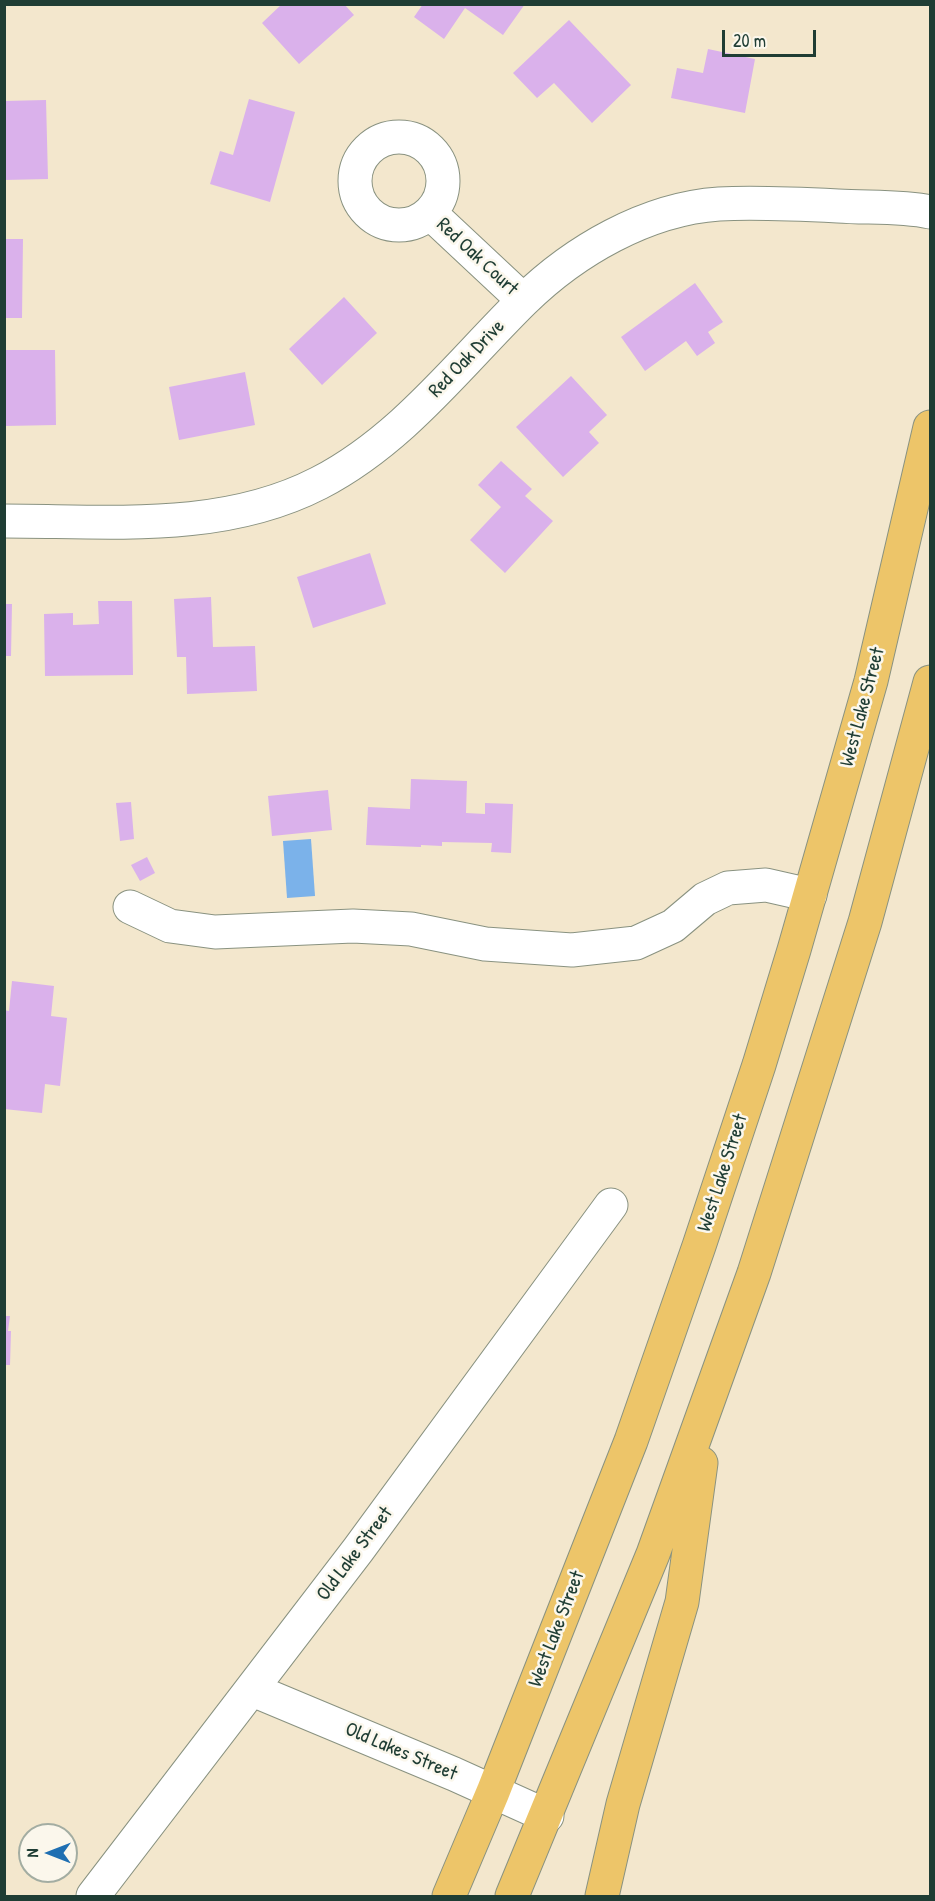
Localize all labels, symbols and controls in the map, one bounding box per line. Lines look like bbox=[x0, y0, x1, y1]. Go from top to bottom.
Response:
scale bar bbox=[725, 18, 820, 56]
text: 20 m bbox=[733, 28, 766, 53]
street label: Red Oak Court bbox=[431, 213, 523, 301]
street label: Red Oak Drive bbox=[424, 315, 510, 403]
street label: West Lake Street bbox=[836, 645, 890, 769]
street label: West Lake Street bbox=[693, 1111, 753, 1235]
street label: Old Lake Street bbox=[312, 1502, 398, 1606]
street label: West Lake Street bbox=[524, 1568, 590, 1690]
street label: Old Lakes Street bbox=[341, 1718, 461, 1786]
north arrow bbox=[18, 1823, 78, 1883]
text: N bbox=[21, 1849, 43, 1857]

